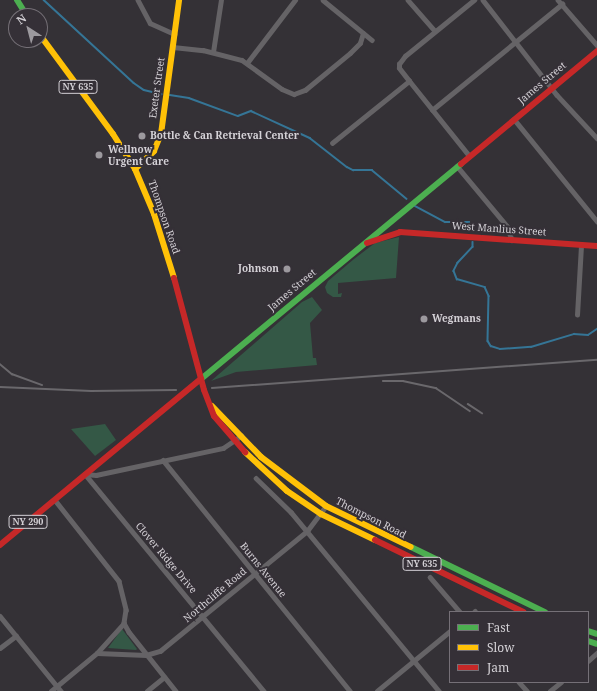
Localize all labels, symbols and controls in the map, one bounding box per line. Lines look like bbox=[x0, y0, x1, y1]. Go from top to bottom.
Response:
north arrow bbox=[8, 8, 48, 48]
text: N bbox=[13, 10, 29, 27]
street label: Exeter Street bbox=[147, 57, 167, 119]
street label: James Street bbox=[516, 59, 568, 107]
road number: NY 635 bbox=[58, 80, 98, 94]
place label: Bottle & Can Retrieval Center bbox=[150, 130, 299, 142]
marker: Bottle & Can Retrieval Center bbox=[137, 131, 147, 141]
place label: Wellnow Urgent Care bbox=[108, 143, 169, 166]
marker: Wellnow Urgent Care bbox=[93, 149, 105, 161]
street label: Thompson Road bbox=[146, 179, 182, 255]
street label: West Manlius Street bbox=[451, 220, 547, 238]
place label: Johnson bbox=[238, 263, 279, 275]
marker: Johnson bbox=[282, 264, 292, 274]
street label: James Street bbox=[266, 266, 318, 314]
place label: Wegmans bbox=[432, 313, 481, 325]
marker: Wegmans bbox=[419, 314, 429, 324]
street label: Thompson Road bbox=[334, 495, 408, 541]
road number: NY 290 bbox=[8, 515, 48, 529]
street label: Clover Ridge Drive bbox=[133, 520, 199, 596]
street label: Burns Avenue bbox=[237, 540, 289, 600]
road number: NY 635 bbox=[402, 557, 442, 571]
street label: Northcliffe Road bbox=[181, 565, 249, 625]
legend bbox=[449, 611, 589, 683]
text: Fast bbox=[487, 619, 510, 636]
text: Slow bbox=[487, 639, 515, 656]
text: Jam bbox=[487, 659, 509, 676]

